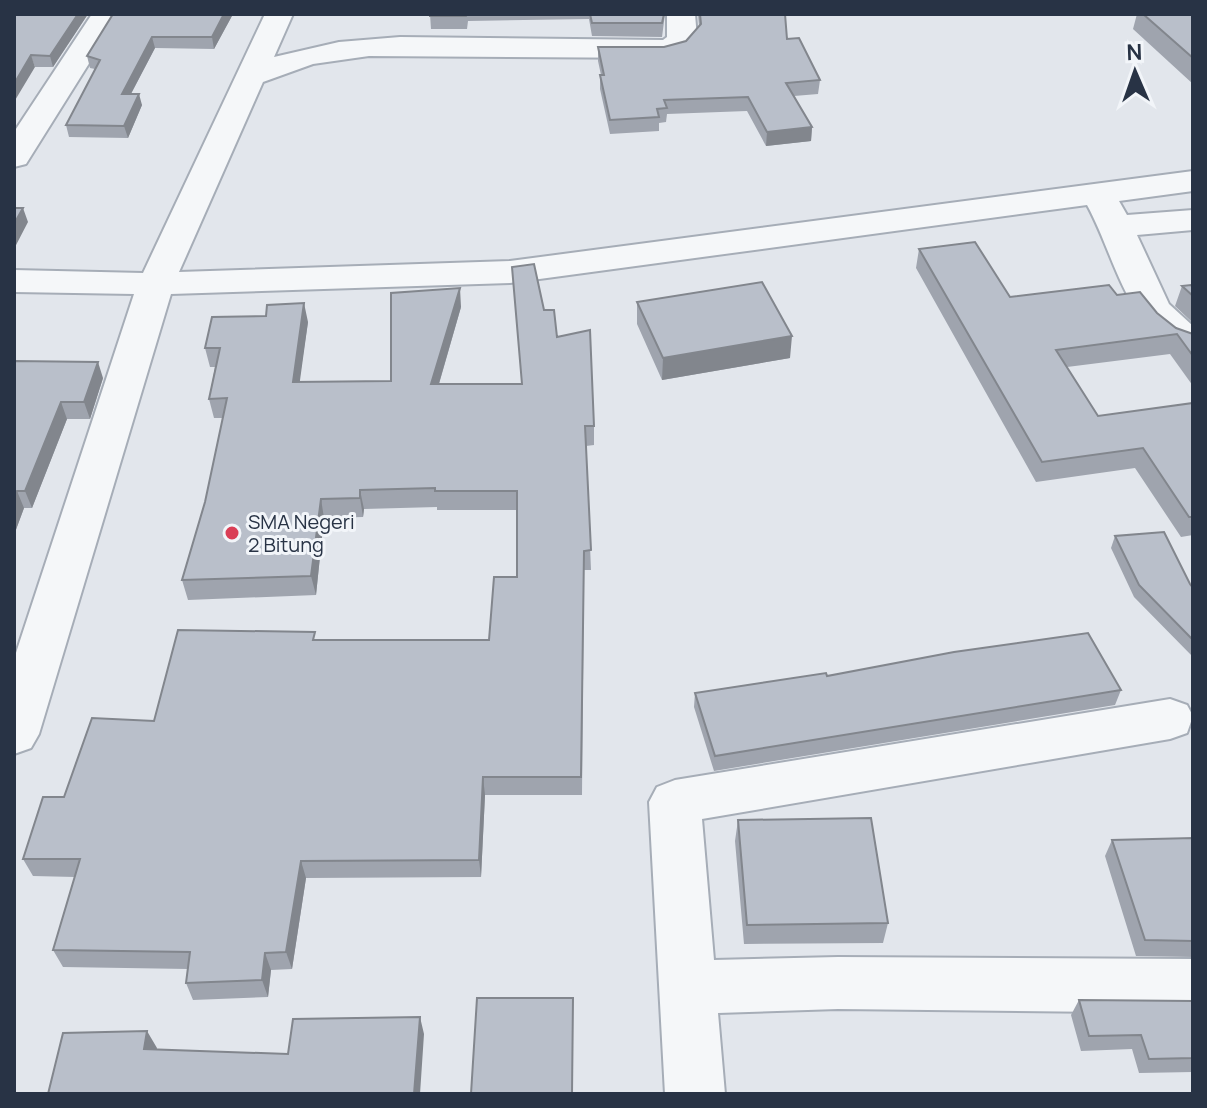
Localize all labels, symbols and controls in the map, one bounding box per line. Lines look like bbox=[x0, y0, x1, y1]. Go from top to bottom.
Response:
north arrow bbox=[1095, 32, 1175, 112]
text: N bbox=[1126, 37, 1143, 67]
place label: SMA Negeri 2 Bitung bbox=[248, 508, 355, 558]
marker: SMA Negeri 2 Bitung bbox=[223, 524, 241, 542]

